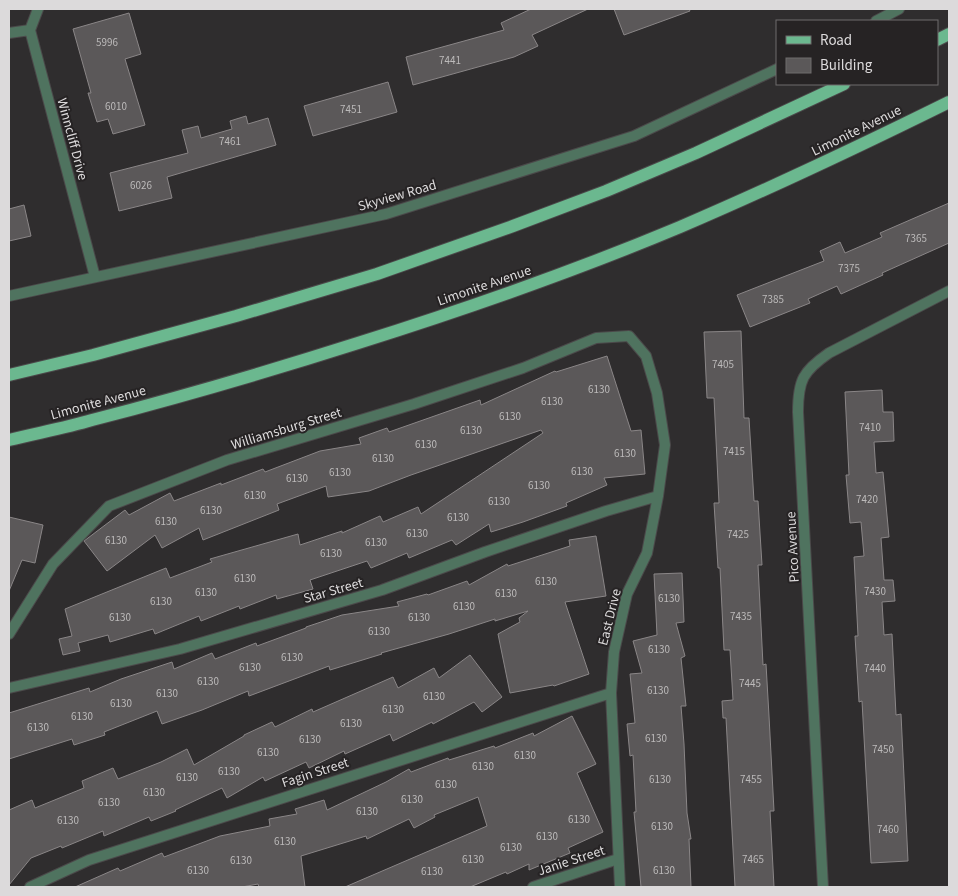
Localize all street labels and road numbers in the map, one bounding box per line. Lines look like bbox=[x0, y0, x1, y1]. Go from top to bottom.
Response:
street label: Winncliff Drive bbox=[51, 96, 93, 183]
street label: Limonite Avenue bbox=[808, 100, 905, 161]
street label: Skyview Road bbox=[356, 175, 439, 217]
street label: Limonite Avenue bbox=[435, 261, 534, 311]
street label: Limonite Avenue bbox=[48, 381, 148, 425]
street label: Williamsburg Street bbox=[229, 403, 344, 455]
street label: Pico Avenue bbox=[781, 511, 805, 583]
street label: Star Street bbox=[301, 573, 366, 609]
street label: East Drive bbox=[593, 587, 627, 648]
street label: Fagin Street bbox=[279, 753, 352, 793]
street label: Janie Street bbox=[535, 841, 608, 881]

